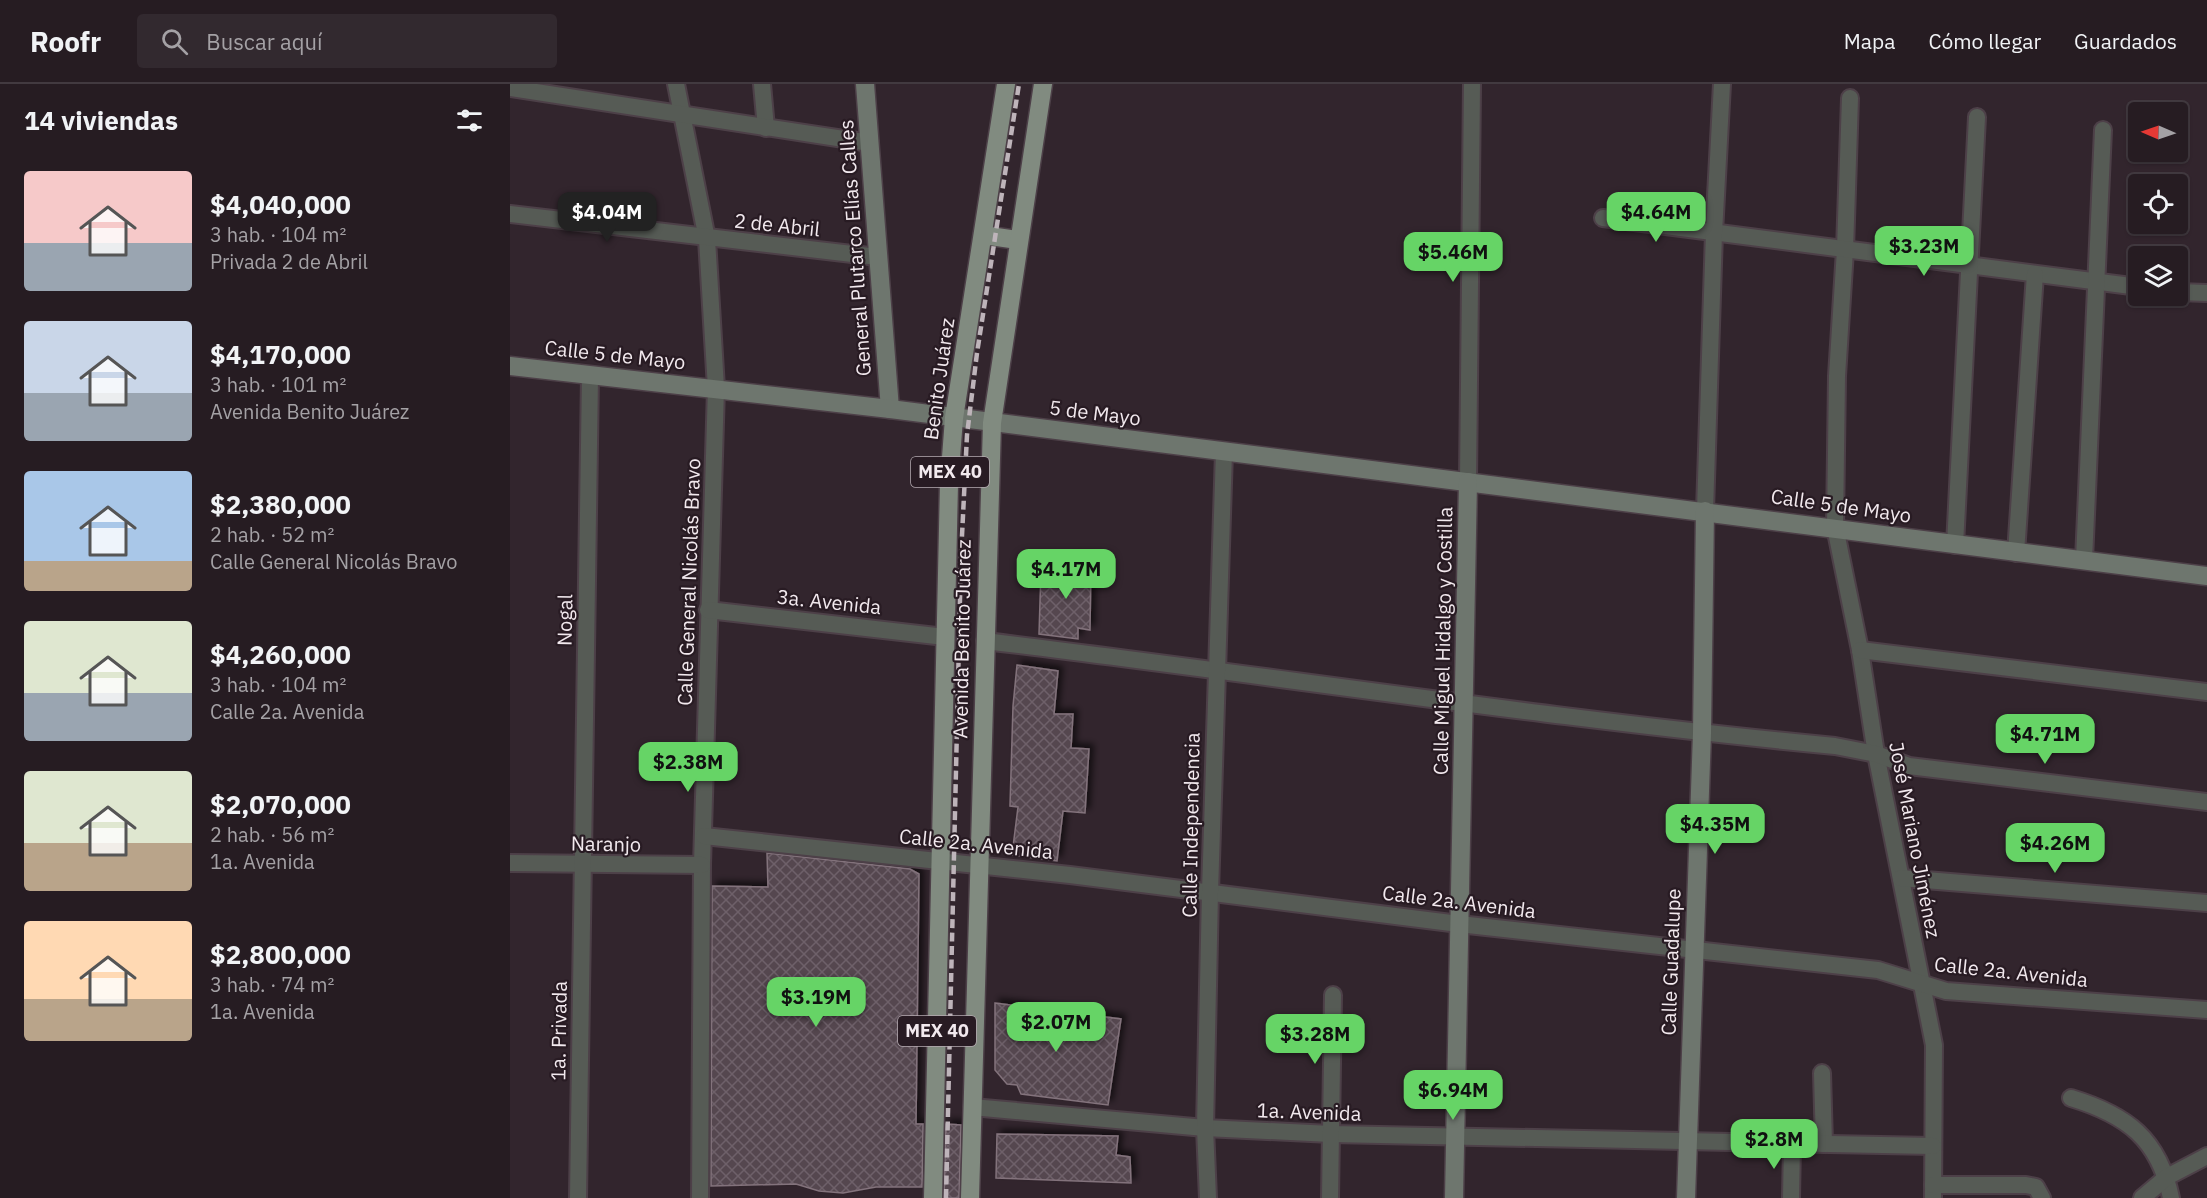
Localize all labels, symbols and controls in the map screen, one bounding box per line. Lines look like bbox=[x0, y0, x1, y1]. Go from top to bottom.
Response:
search box bbox=[137, 14, 557, 68]
text: Roofr bbox=[30, 23, 101, 60]
icon: search bbox=[158, 25, 191, 58]
text: Buscar aquí bbox=[206, 27, 322, 56]
text: Mapa bbox=[1844, 27, 1895, 55]
text: Cómo llegar bbox=[1928, 27, 2041, 55]
text: Guardados bbox=[2074, 27, 2177, 55]
north arrow bbox=[2128, 102, 2188, 162]
map controls bbox=[2128, 102, 2188, 306]
text: 14 viviendas bbox=[24, 103, 178, 137]
icon: filters bbox=[453, 104, 486, 137]
street label: General Plutarco Elías Calles bbox=[832, 119, 877, 377]
button: locate bbox=[2128, 174, 2188, 234]
text: $4,040,000 bbox=[210, 187, 351, 221]
pin: $4.04M bbox=[558, 192, 656, 243]
pin: $4.64M bbox=[1607, 192, 1705, 243]
icon: home bbox=[72, 195, 144, 267]
text: $4.04M bbox=[572, 198, 642, 225]
text: $4.64M bbox=[1621, 198, 1691, 225]
street label: 2 de Abril bbox=[733, 207, 821, 242]
text: 3 hab. · 104 m² bbox=[210, 221, 346, 248]
pin: $3.23M bbox=[1875, 226, 1973, 277]
pin: $5.46M bbox=[1404, 232, 1502, 283]
text: $3.23M bbox=[1889, 232, 1959, 259]
text: $5.46M bbox=[1418, 238, 1488, 265]
button: layers bbox=[2128, 246, 2188, 306]
text: Privada 2 de Abril bbox=[210, 248, 368, 275]
street label: Benito Juárez bbox=[917, 316, 960, 442]
street label: Calle 5 de Mayo bbox=[543, 334, 687, 375]
text: $4,170,000 bbox=[210, 337, 351, 371]
icon: home bbox=[72, 345, 144, 417]
text: 3 hab. · 101 m² bbox=[210, 371, 346, 398]
street label: 5 de Mayo bbox=[1048, 394, 1142, 432]
text: Avenida Benito Juárez bbox=[210, 398, 409, 425]
road number: MEX 40 bbox=[911, 457, 989, 487]
street label: Calle General Nicolás Bravo bbox=[671, 458, 706, 706]
street label: Calle 5 de Mayo bbox=[1769, 482, 1913, 529]
text: $2,380,000 bbox=[210, 487, 351, 521]
icon: home bbox=[72, 495, 144, 567]
street label: Calle Miguel Hidalgo y Costilla bbox=[1427, 506, 1458, 775]
text: 2 hab. · 52 m² bbox=[210, 521, 334, 548]
street label: Avenida Benito Juárez bbox=[946, 539, 977, 739]
text: Calle General Nicolás Bravo bbox=[210, 548, 457, 575]
pin: $4.17M bbox=[1017, 549, 1115, 600]
text: $4.17M bbox=[1031, 555, 1101, 582]
street label: 3a. Avenida bbox=[776, 583, 883, 620]
street label: Nogal bbox=[551, 594, 578, 646]
text: $4,260,000 bbox=[210, 637, 351, 671]
icon: home bbox=[72, 645, 144, 717]
text: 3 hab. · 104 m² bbox=[210, 671, 346, 698]
text: Calle 2a. Avenida bbox=[210, 698, 364, 725]
pin: $4.71M bbox=[1996, 714, 2094, 765]
text: $4.71M bbox=[2010, 720, 2080, 747]
street label: Calle Independencia bbox=[1175, 732, 1206, 918]
street label: José Mariano Jiménez bbox=[1883, 740, 1948, 940]
pin: $2.38M bbox=[639, 742, 737, 793]
text: $2.38M bbox=[653, 748, 723, 775]
text: $2,070,000 bbox=[210, 787, 351, 821]
icon: home bbox=[72, 795, 144, 867]
pin: $4.35M bbox=[1666, 804, 1764, 855]
text: $4.35M bbox=[1680, 810, 1750, 837]
text: 2 hab. · 56 m² bbox=[210, 821, 334, 848]
street label: Calle 2a. Avenida bbox=[898, 822, 1055, 865]
pin: $4.26M bbox=[2006, 823, 2104, 874]
street label: Naranjo bbox=[571, 829, 641, 858]
text: $4.26M bbox=[2020, 829, 2090, 856]
text: 1a. Avenida bbox=[210, 848, 315, 875]
street label: Calle 2a. Avenida bbox=[1381, 879, 1538, 924]
street label: Calle Guadalupe bbox=[1654, 888, 1687, 1036]
text: $2,800,000 bbox=[210, 937, 351, 971]
icon: home bbox=[72, 945, 144, 1017]
street label: Calle 2a. Avenida bbox=[1933, 950, 2090, 993]
text: 3 hab. · 74 m² bbox=[210, 971, 334, 998]
pin: $3.19M bbox=[767, 977, 865, 1028]
street label: 1a. Privada bbox=[544, 980, 573, 1081]
text: $3.19M bbox=[781, 983, 851, 1010]
text: 1a. Avenida bbox=[210, 998, 315, 1025]
pin: $2.07M bbox=[1007, 1002, 1105, 1053]
text: $2.07M bbox=[1021, 1008, 1091, 1035]
pin: $3.28M bbox=[1266, 1014, 1364, 1065]
road number: MEX 40 bbox=[898, 1016, 976, 1046]
text: $3.28M bbox=[1280, 1020, 1350, 1047]
pin: $6.94M bbox=[1404, 1070, 1502, 1121]
text: $6.94M bbox=[1418, 1076, 1488, 1103]
street label: 1a. Avenida bbox=[1256, 1096, 1362, 1127]
pin: $2.8M bbox=[1732, 1119, 1816, 1170]
text: $2.8M bbox=[1745, 1125, 1803, 1152]

